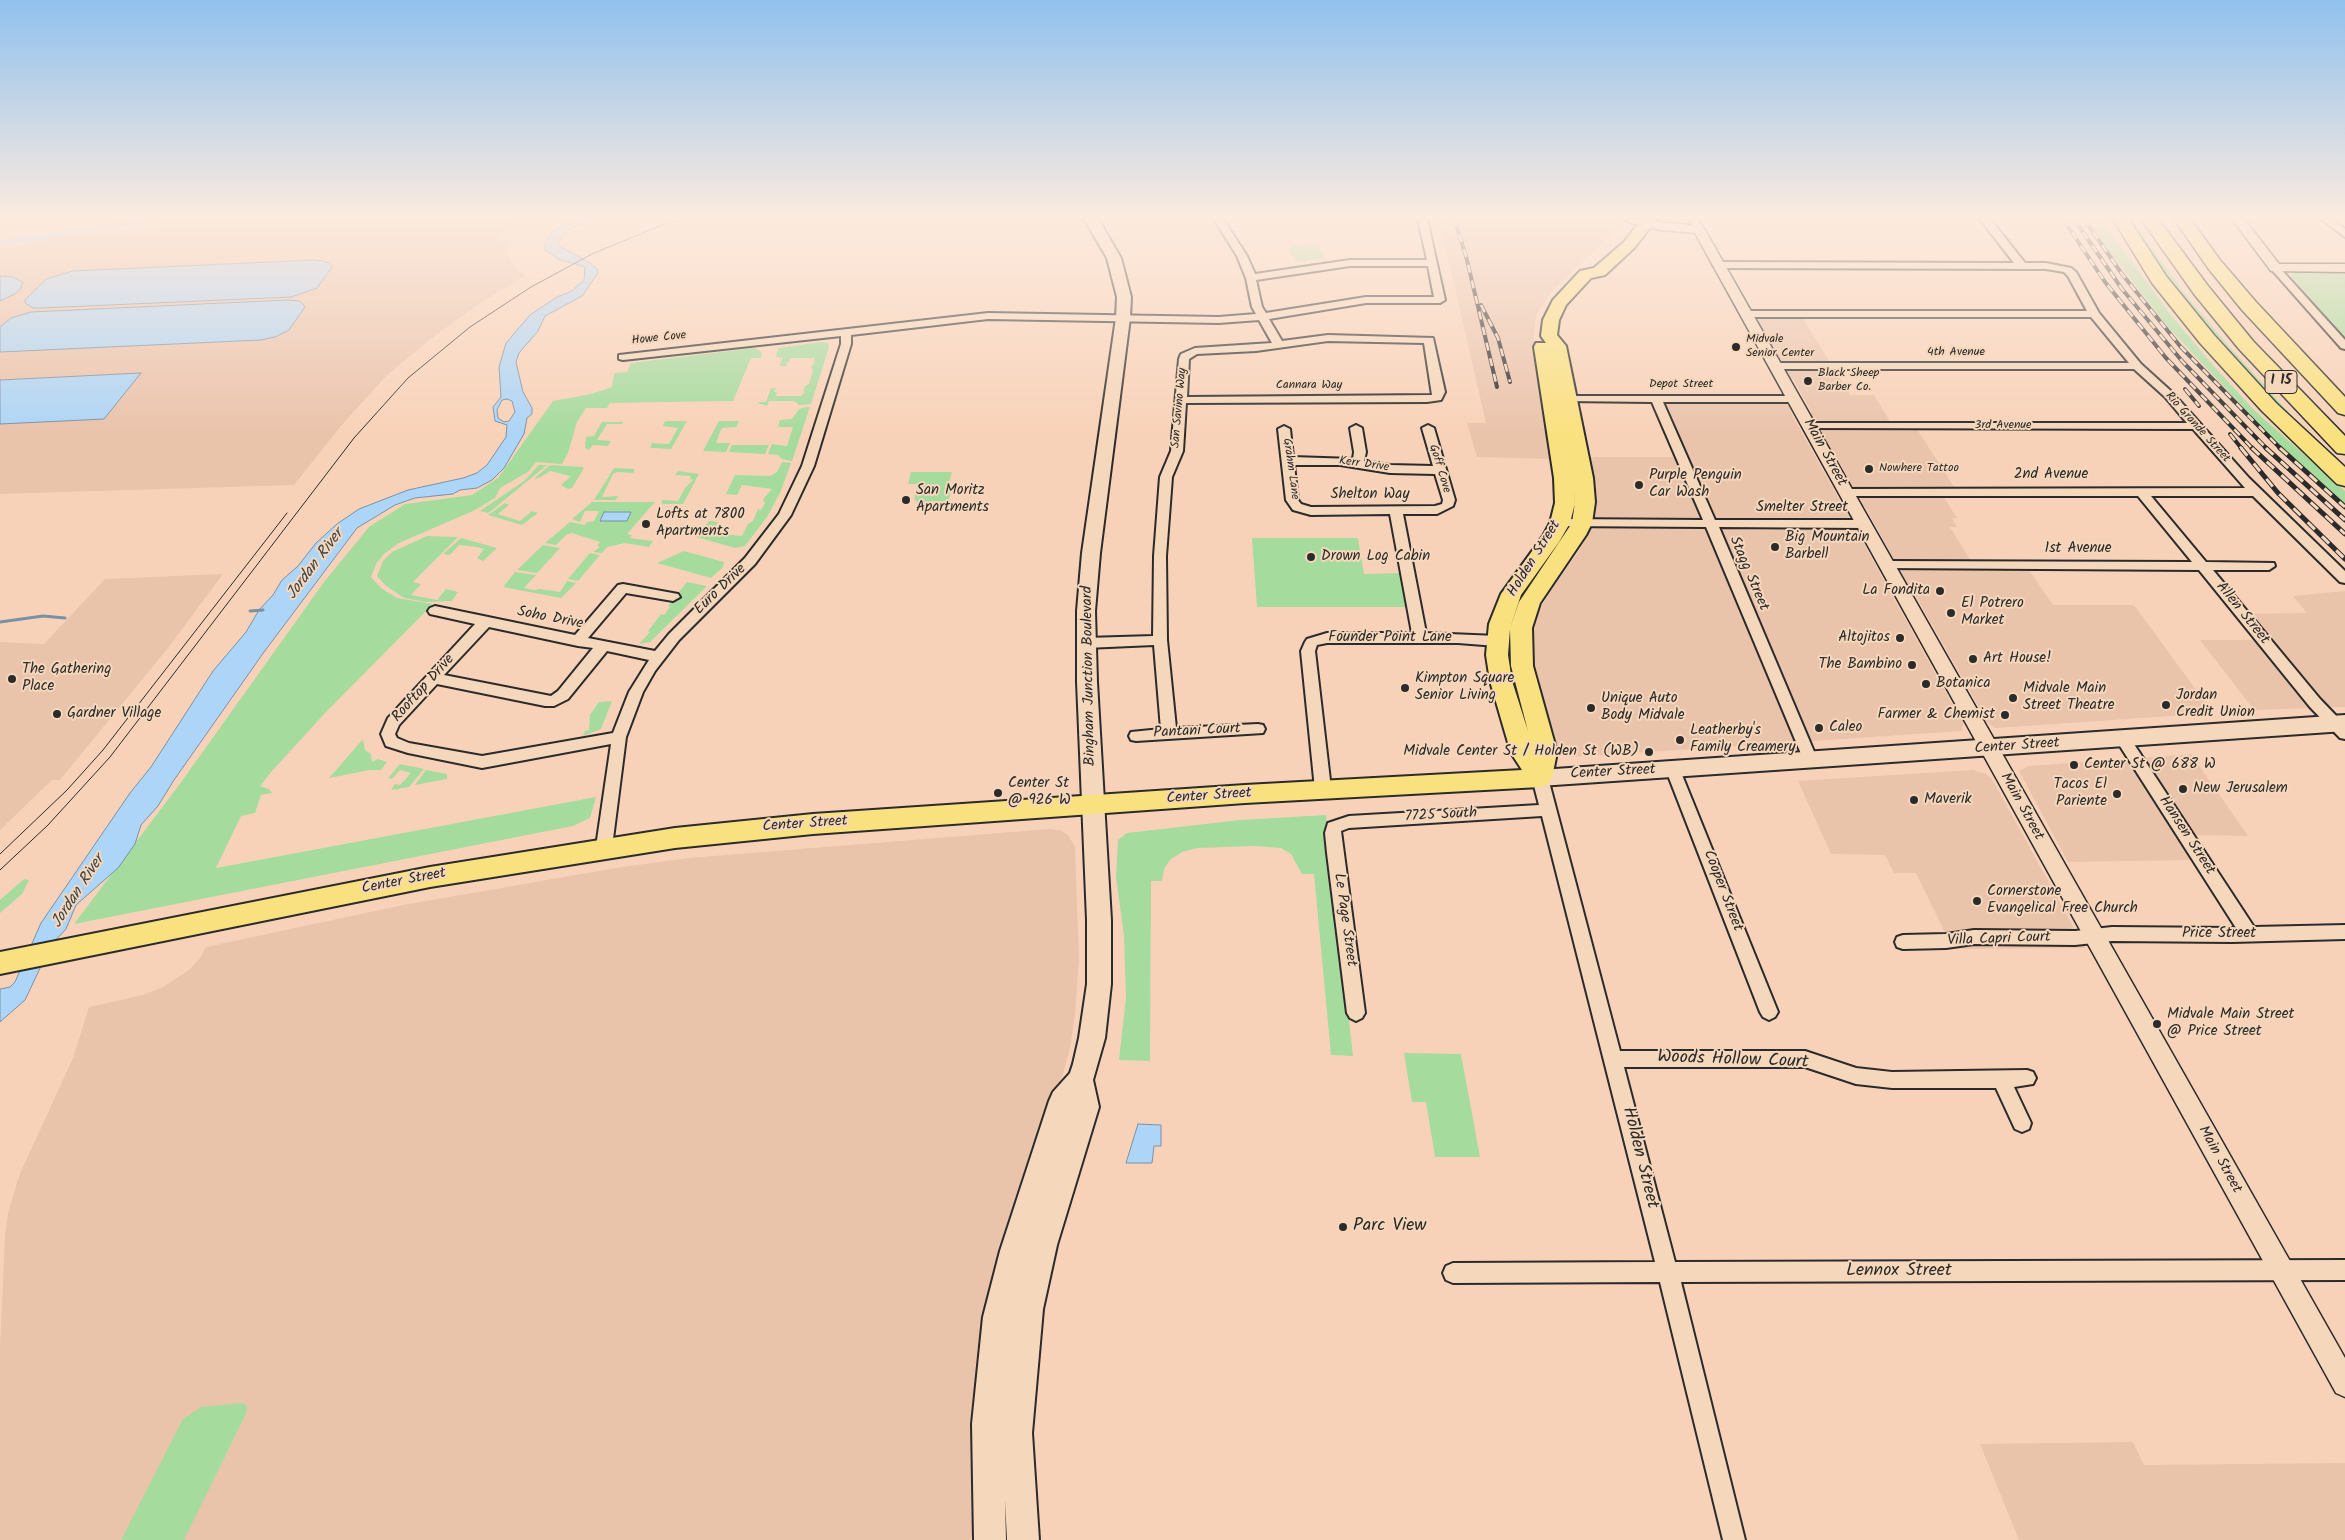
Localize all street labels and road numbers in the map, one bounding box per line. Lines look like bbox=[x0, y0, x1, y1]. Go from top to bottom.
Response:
street label: Howe Cove bbox=[631, 329, 687, 349]
street label: 4th Avenue bbox=[1927, 346, 1985, 360]
street label: San Savino Way bbox=[1169, 367, 1191, 449]
road number: I 15 bbox=[2265, 371, 2297, 394]
street label: Depot Street bbox=[1649, 378, 1713, 392]
street label: Cannara Way bbox=[1276, 379, 1342, 393]
street label: Rio Grande Street bbox=[2162, 390, 2232, 466]
street label: Main Street bbox=[1798, 416, 1850, 490]
street label: 3rd Avenue bbox=[1975, 419, 2031, 433]
street label: Grahm Lane bbox=[1279, 437, 1301, 501]
street label: Goff Cove bbox=[1425, 443, 1453, 495]
street label: Kerr Drive bbox=[1338, 454, 1390, 476]
street label: 2nd Avenue bbox=[2014, 466, 2088, 484]
street label: Shelton Way bbox=[1331, 486, 1409, 504]
street label: Smelter Street bbox=[1756, 499, 1848, 517]
street label: Holden Street bbox=[1504, 517, 1566, 601]
street label: Stagg Street bbox=[1724, 534, 1772, 614]
street label: 1st Avenue bbox=[2044, 540, 2112, 558]
street label: Euro Drive bbox=[691, 561, 751, 619]
street label: Allen Street bbox=[2211, 579, 2273, 649]
street label: Bingham Junction Boulevard bbox=[1079, 586, 1101, 766]
street label: Soho Drive bbox=[515, 604, 585, 634]
street label: Founder Point Lane bbox=[1328, 629, 1452, 647]
street label: Rooftop Drive bbox=[389, 651, 459, 727]
street label: Pantani Court bbox=[1153, 721, 1241, 743]
street label: Center Street bbox=[1974, 735, 2060, 759]
street label: Center Street bbox=[1570, 762, 1656, 784]
street label: Main Street bbox=[1995, 770, 2047, 844]
street label: Center Street bbox=[1166, 785, 1252, 809]
street label: Hansen Street bbox=[2154, 793, 2218, 879]
street label: 7725 South bbox=[1404, 805, 1478, 827]
street label: Center Street bbox=[762, 813, 848, 837]
street label: Cooper Street bbox=[1698, 848, 1746, 934]
street label: Center Street bbox=[360, 865, 448, 899]
street label: Le Page Street bbox=[1329, 872, 1359, 968]
street label: Price Street bbox=[2182, 925, 2256, 943]
street label: Villa Capri Court bbox=[1947, 929, 2051, 951]
street label: Woods Hollow Court bbox=[1657, 1048, 1809, 1074]
street label: Holden Street bbox=[1616, 1105, 1662, 1211]
street label: Main Street bbox=[2193, 1123, 2245, 1197]
street label: Lennox Street bbox=[1846, 1261, 1952, 1283]

